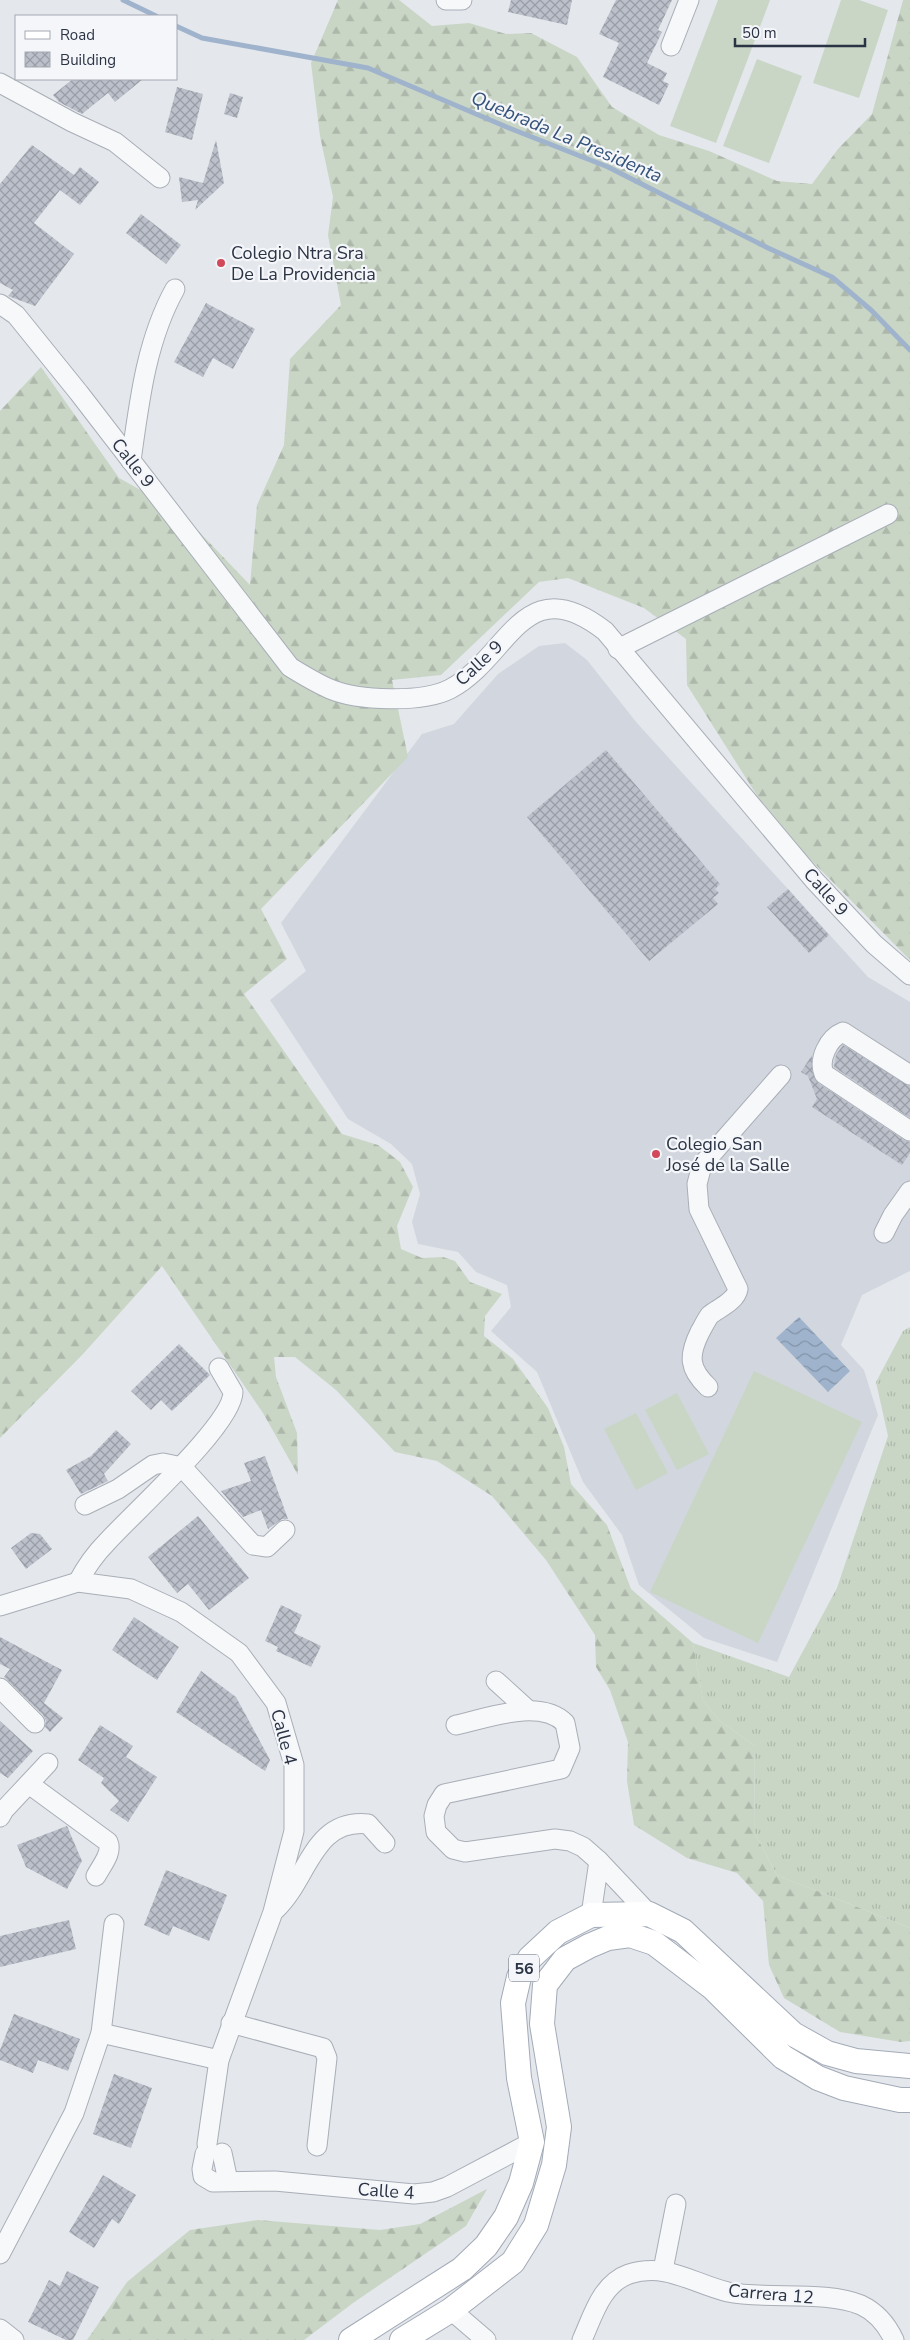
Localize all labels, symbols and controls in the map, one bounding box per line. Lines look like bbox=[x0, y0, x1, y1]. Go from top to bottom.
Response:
legend bbox=[15, 15, 178, 80]
scale bar bbox=[735, 15, 865, 47]
text: 50 m bbox=[742, 23, 777, 43]
text: Road bbox=[60, 25, 95, 45]
text: Building bbox=[60, 50, 116, 70]
water label: Quebrada La Presidenta bbox=[467, 85, 666, 189]
place label: Colegio Ntra Sra De La Providencia bbox=[231, 241, 376, 286]
marker: Colegio Ntra Sra De La Providencia bbox=[215, 257, 227, 269]
street label: Calle 9 bbox=[106, 433, 160, 493]
street label: Calle 9 bbox=[450, 635, 508, 691]
street label: Calle 9 bbox=[798, 863, 854, 921]
place label: Colegio San José de la Salle bbox=[665, 1132, 790, 1177]
marker: Colegio San José de la Salle bbox=[650, 1148, 662, 1160]
street label: Calle 4 bbox=[265, 1706, 303, 1768]
road number: 56 bbox=[509, 1955, 539, 1982]
street label: Calle 4 bbox=[357, 2177, 415, 2205]
street label: Carrera 12 bbox=[727, 2278, 815, 2310]

